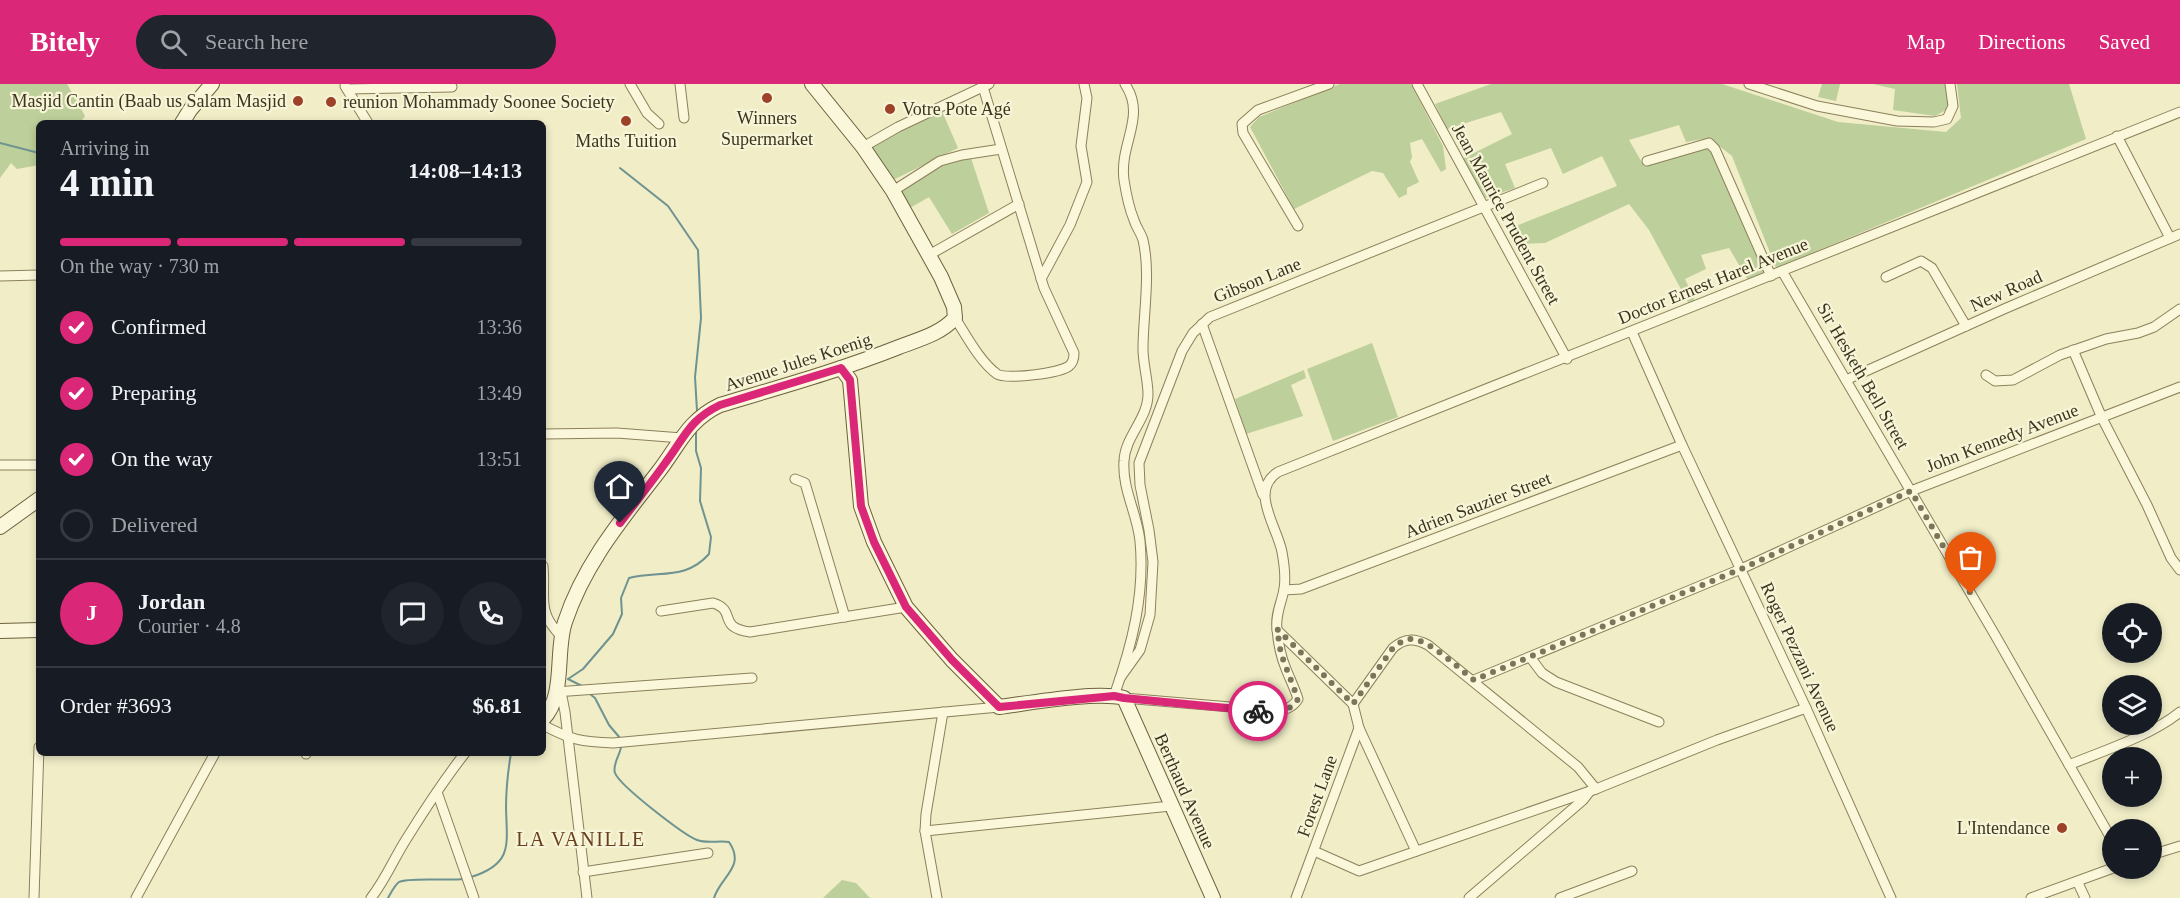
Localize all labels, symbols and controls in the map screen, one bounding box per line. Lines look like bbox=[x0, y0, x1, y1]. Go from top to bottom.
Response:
search box bbox=[136, 15, 556, 69]
text: Bitely bbox=[30, 26, 100, 57]
icon: search bbox=[157, 26, 190, 59]
text: Search here bbox=[205, 29, 308, 54]
text: Map bbox=[1907, 30, 1945, 54]
text: Directions bbox=[1978, 30, 2066, 54]
text: Saved bbox=[2099, 30, 2150, 54]
place label: Masjid Cantin (Baab us Salam Masjid bbox=[12, 91, 286, 112]
marker: Winners Supermarket bbox=[760, 91, 774, 105]
place label: reunion Mohammady Soonee Society bbox=[343, 92, 614, 112]
marker: Masjid Cantin (Baab us Salam Masjid bbox=[291, 94, 305, 108]
marker: reunion Mohammady Soonee Society bbox=[324, 95, 338, 109]
place label: Votre Pote Agé bbox=[902, 99, 1011, 119]
marker: Votre Pote Agé bbox=[883, 102, 897, 116]
place label: Winners Supermarket bbox=[721, 108, 813, 149]
marker: Maths Tuition bbox=[619, 114, 633, 128]
street label: Jean Maurice Prudent Street bbox=[1448, 120, 1564, 308]
place label: Maths Tuition bbox=[575, 131, 677, 151]
text: Arriving in bbox=[60, 137, 149, 159]
text: 14:08–14:13 bbox=[408, 158, 522, 183]
text: 4 min bbox=[60, 161, 154, 204]
street label: Doctor Ernest Harel Avenue bbox=[1615, 234, 1811, 328]
street label: Gibson Lane bbox=[1210, 253, 1304, 307]
text: On the way · 730 m bbox=[60, 255, 219, 277]
street label: New Road bbox=[1967, 266, 2045, 316]
street label: Sir Hesketh Bell Street bbox=[1813, 299, 1913, 453]
icon: check bbox=[60, 311, 93, 344]
text: Confirmed bbox=[111, 314, 206, 339]
text: 13:36 bbox=[476, 316, 522, 338]
street label: Avenue Jules Koenig bbox=[722, 329, 874, 395]
icon: check bbox=[60, 377, 93, 410]
text: Preparing bbox=[111, 380, 197, 405]
text: 13:49 bbox=[476, 382, 522, 404]
street label: John Kennedy Avenue bbox=[1923, 400, 2081, 476]
icon: check bbox=[60, 443, 93, 476]
text: On the way bbox=[111, 446, 212, 471]
text: 13:51 bbox=[476, 448, 522, 470]
pin bbox=[594, 461, 645, 523]
street label: Adrien Sauzier Street bbox=[1402, 468, 1554, 542]
icon: home bbox=[603, 470, 636, 503]
text: Delivered bbox=[111, 512, 198, 537]
pin bbox=[1945, 532, 1996, 594]
icon: bag bbox=[1954, 541, 1987, 574]
street label: Roger Pezzani Avenue bbox=[1757, 579, 1843, 735]
button: chat bbox=[381, 582, 444, 645]
button: phone bbox=[459, 582, 522, 645]
text: Jordan bbox=[138, 589, 205, 614]
text: J bbox=[86, 600, 97, 625]
map controls bbox=[2102, 603, 2162, 879]
button: locate bbox=[2102, 603, 2162, 663]
text: Courier · 4.8 bbox=[138, 615, 241, 637]
button: layers bbox=[2102, 675, 2162, 735]
courier bbox=[1228, 681, 1288, 741]
text: Order #3693 bbox=[60, 693, 172, 718]
text: $6.81 bbox=[473, 693, 522, 718]
icon: bike bbox=[1242, 695, 1275, 728]
street label: Berthaud Avenue bbox=[1151, 730, 1219, 852]
button: + bbox=[2102, 747, 2162, 807]
street label: Forest Lane bbox=[1293, 752, 1341, 840]
place label: L'Intendance bbox=[1957, 818, 2050, 838]
button: − bbox=[2102, 819, 2162, 879]
marker: L'Intendance bbox=[2055, 821, 2069, 835]
district label: LA VANILLE bbox=[516, 828, 646, 850]

